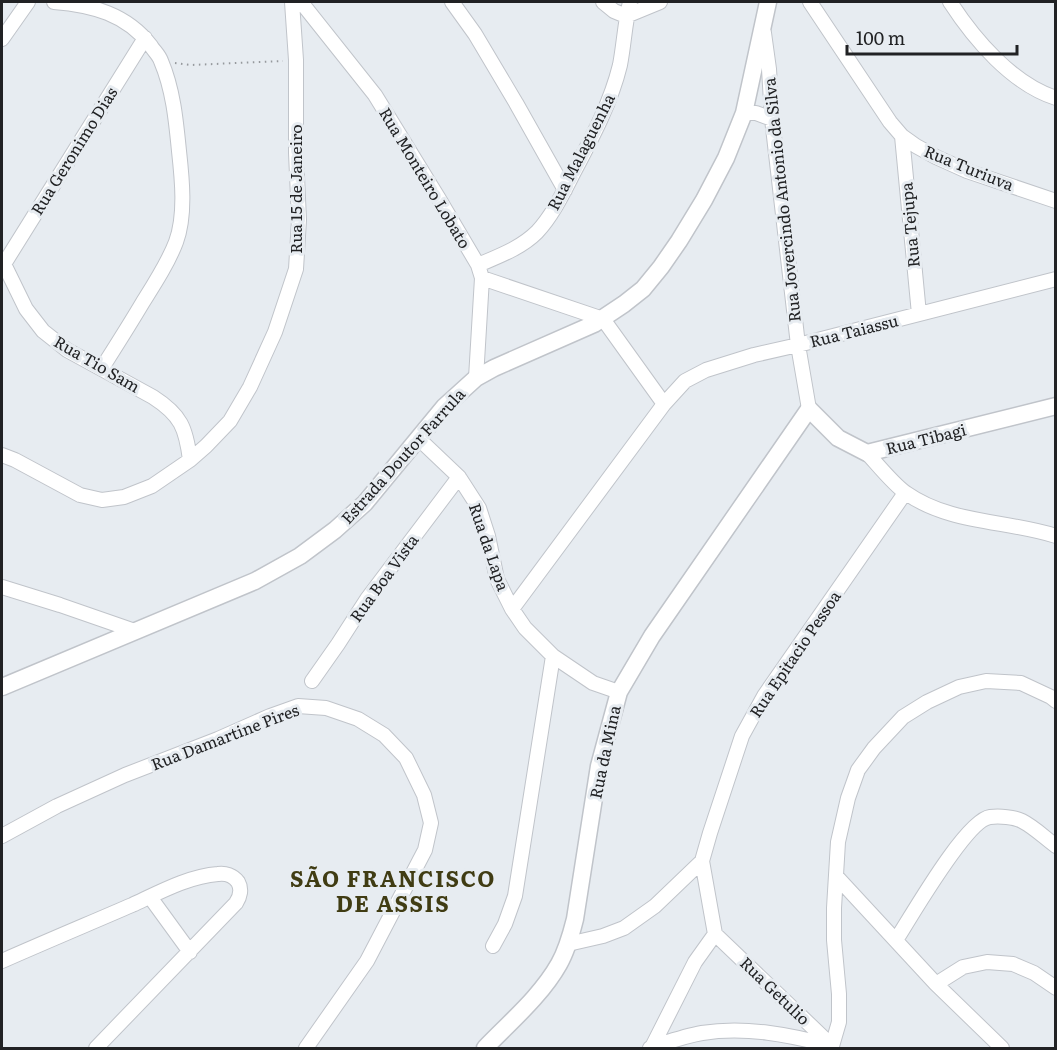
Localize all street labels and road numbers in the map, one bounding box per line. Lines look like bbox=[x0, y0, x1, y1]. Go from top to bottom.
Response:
street label: Rua Jovercindo Antonio da Silva bbox=[756, 76, 806, 324]
street label: Rua Geronimo Dias bbox=[24, 82, 122, 219]
street label: Rua Malaguenha bbox=[540, 89, 620, 214]
street label: Rua Monteiro Lobato bbox=[374, 102, 478, 252]
street label: Rua 15 de Janeiro bbox=[283, 124, 307, 254]
street label: Rua Turiuva bbox=[921, 138, 1018, 196]
street label: Rua Tejupa bbox=[893, 181, 925, 269]
street label: Rua Taiassu bbox=[807, 307, 901, 353]
street label: Rua Tio Sam bbox=[50, 329, 145, 398]
street label: Estrada Doutor Farrula bbox=[335, 382, 470, 529]
street label: Rua Tibagi bbox=[883, 416, 968, 460]
street label: Rua da Lapa bbox=[464, 499, 516, 594]
street label: Rua Boa Vista bbox=[343, 528, 424, 626]
street label: Rua Epitacio Pessoa bbox=[743, 585, 846, 722]
street label: Rua Damartine Pires bbox=[147, 697, 302, 775]
street label: Rua da Mina bbox=[582, 703, 626, 801]
street label: Rua Getulio bbox=[735, 951, 816, 1030]

